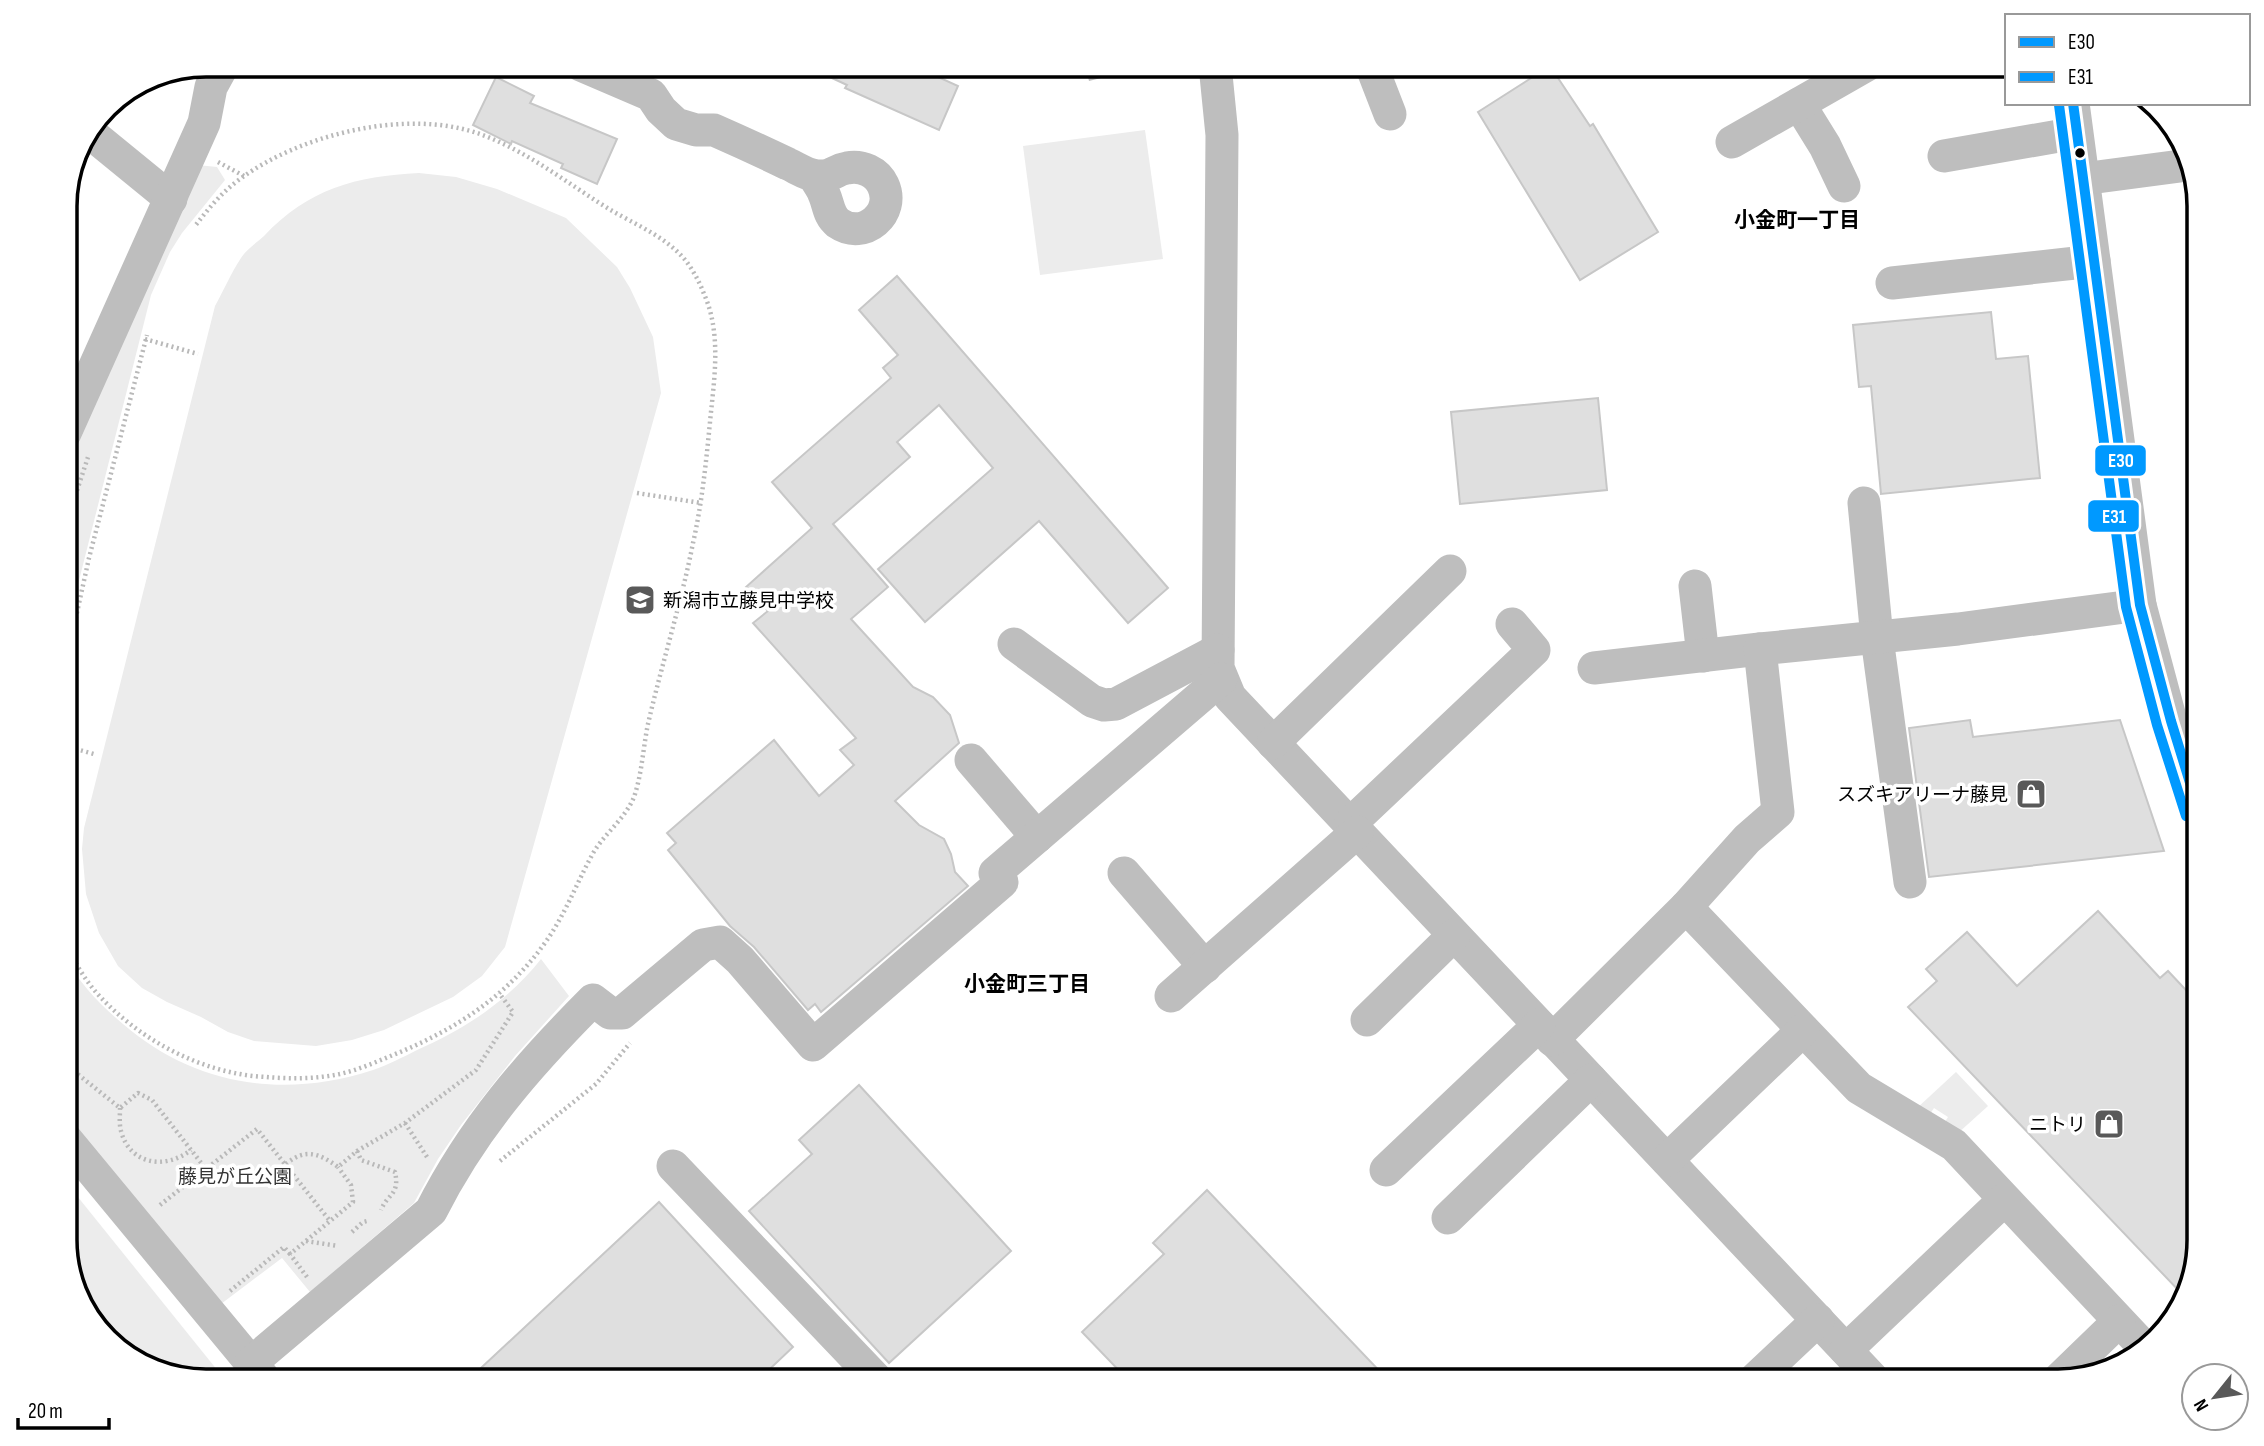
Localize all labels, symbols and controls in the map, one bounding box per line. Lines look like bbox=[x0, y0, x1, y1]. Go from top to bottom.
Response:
legend bbox=[2005, 14, 2250, 105]
text: E30 bbox=[2068, 30, 2095, 55]
text: E31 bbox=[2068, 65, 2093, 90]
unlabelled marker bbox=[2073, 146, 2087, 160]
district label: 小金町一丁目 bbox=[1734, 208, 1860, 233]
line badge: E30 bbox=[2094, 444, 2147, 477]
text: E30 bbox=[2108, 450, 2134, 473]
line badge: E31 bbox=[2087, 499, 2140, 533]
text: E31 bbox=[2102, 506, 2127, 529]
school or university icon: 新潟市立藤見中学校 bbox=[623, 583, 657, 617]
place label: 新潟市立藤見中学校 bbox=[663, 590, 834, 613]
shop icon: スズキアリーナ藤見 bbox=[2014, 777, 2048, 811]
place label: スズキアリーナ藤見 bbox=[1837, 784, 2008, 807]
district label: 小金町三丁目 bbox=[964, 972, 1090, 997]
shop icon: ニトリ bbox=[2092, 1107, 2126, 1141]
place label: ニトリ bbox=[2029, 1114, 2086, 1137]
park label: 藤見が丘公園 bbox=[178, 1166, 292, 1189]
north arrow bbox=[2180, 1362, 2250, 1432]
scale bar bbox=[18, 1386, 108, 1430]
text: N bbox=[2189, 1395, 2214, 1415]
text: 20 m bbox=[28, 1399, 63, 1424]

